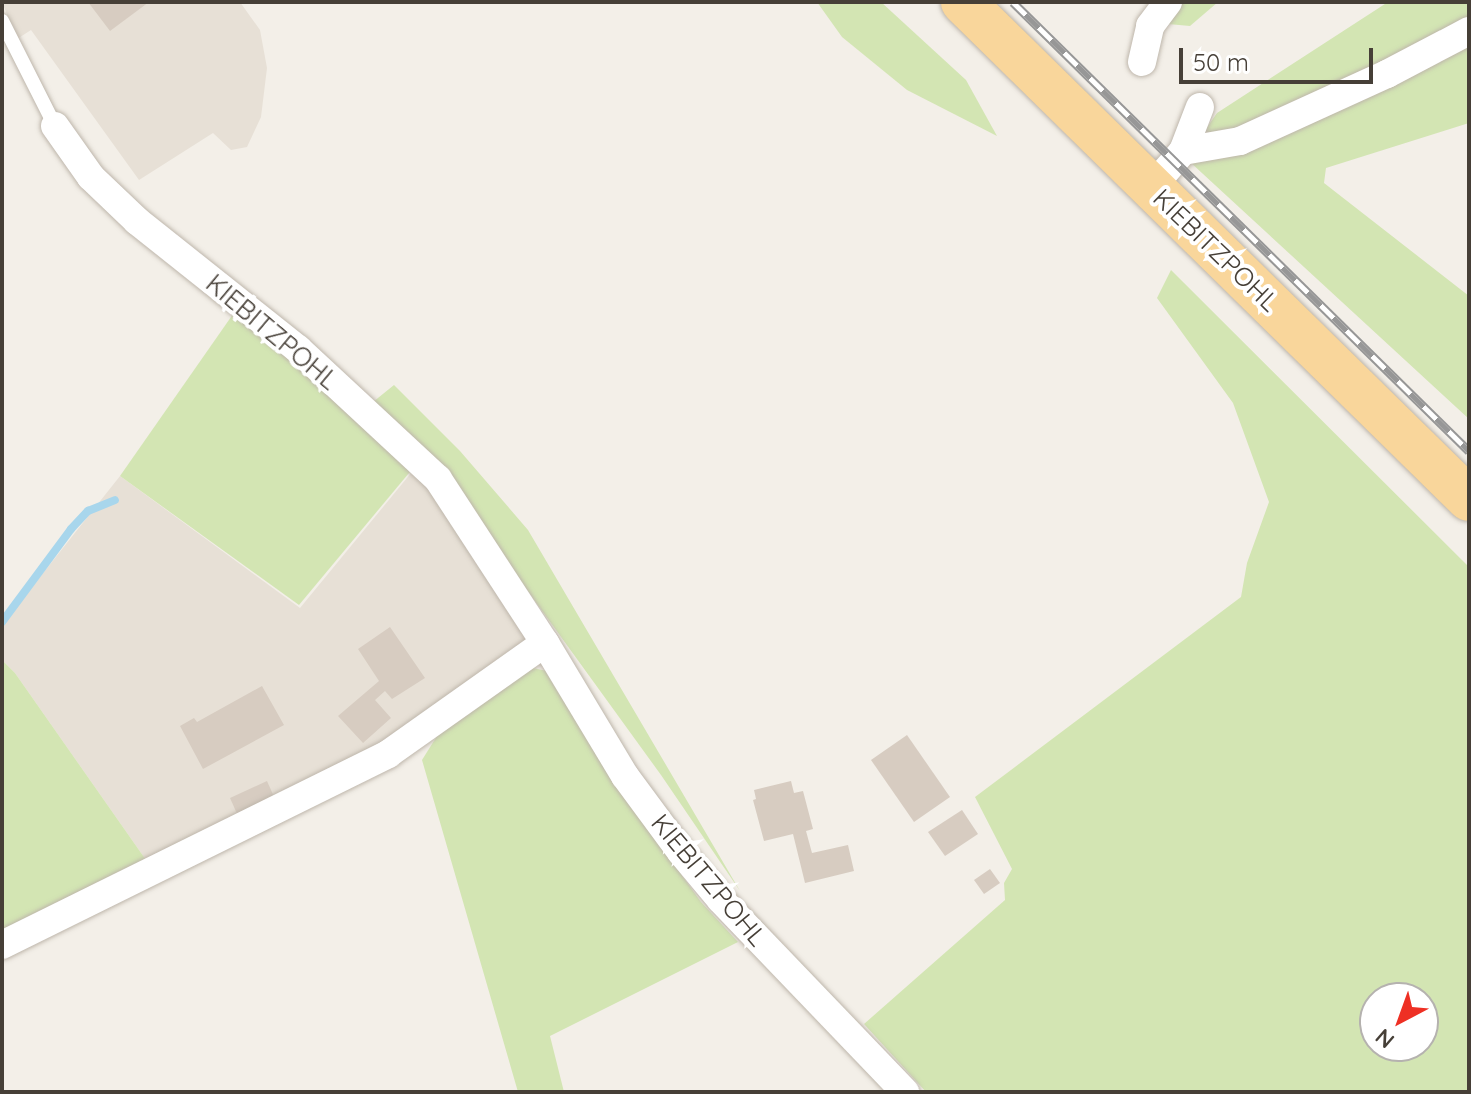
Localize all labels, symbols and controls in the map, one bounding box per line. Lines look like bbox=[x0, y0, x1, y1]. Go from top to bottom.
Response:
scale bar bbox=[1183, 32, 1377, 82]
text: 50 m bbox=[1193, 47, 1249, 77]
street label: KIEBITZPOHL bbox=[1147, 182, 1285, 318]
street label: KIEBITZPOHL bbox=[200, 268, 344, 396]
street label: KIEBITZPOHL bbox=[645, 808, 773, 952]
north arrow bbox=[1359, 982, 1439, 1062]
text: N bbox=[1369, 1023, 1400, 1054]

